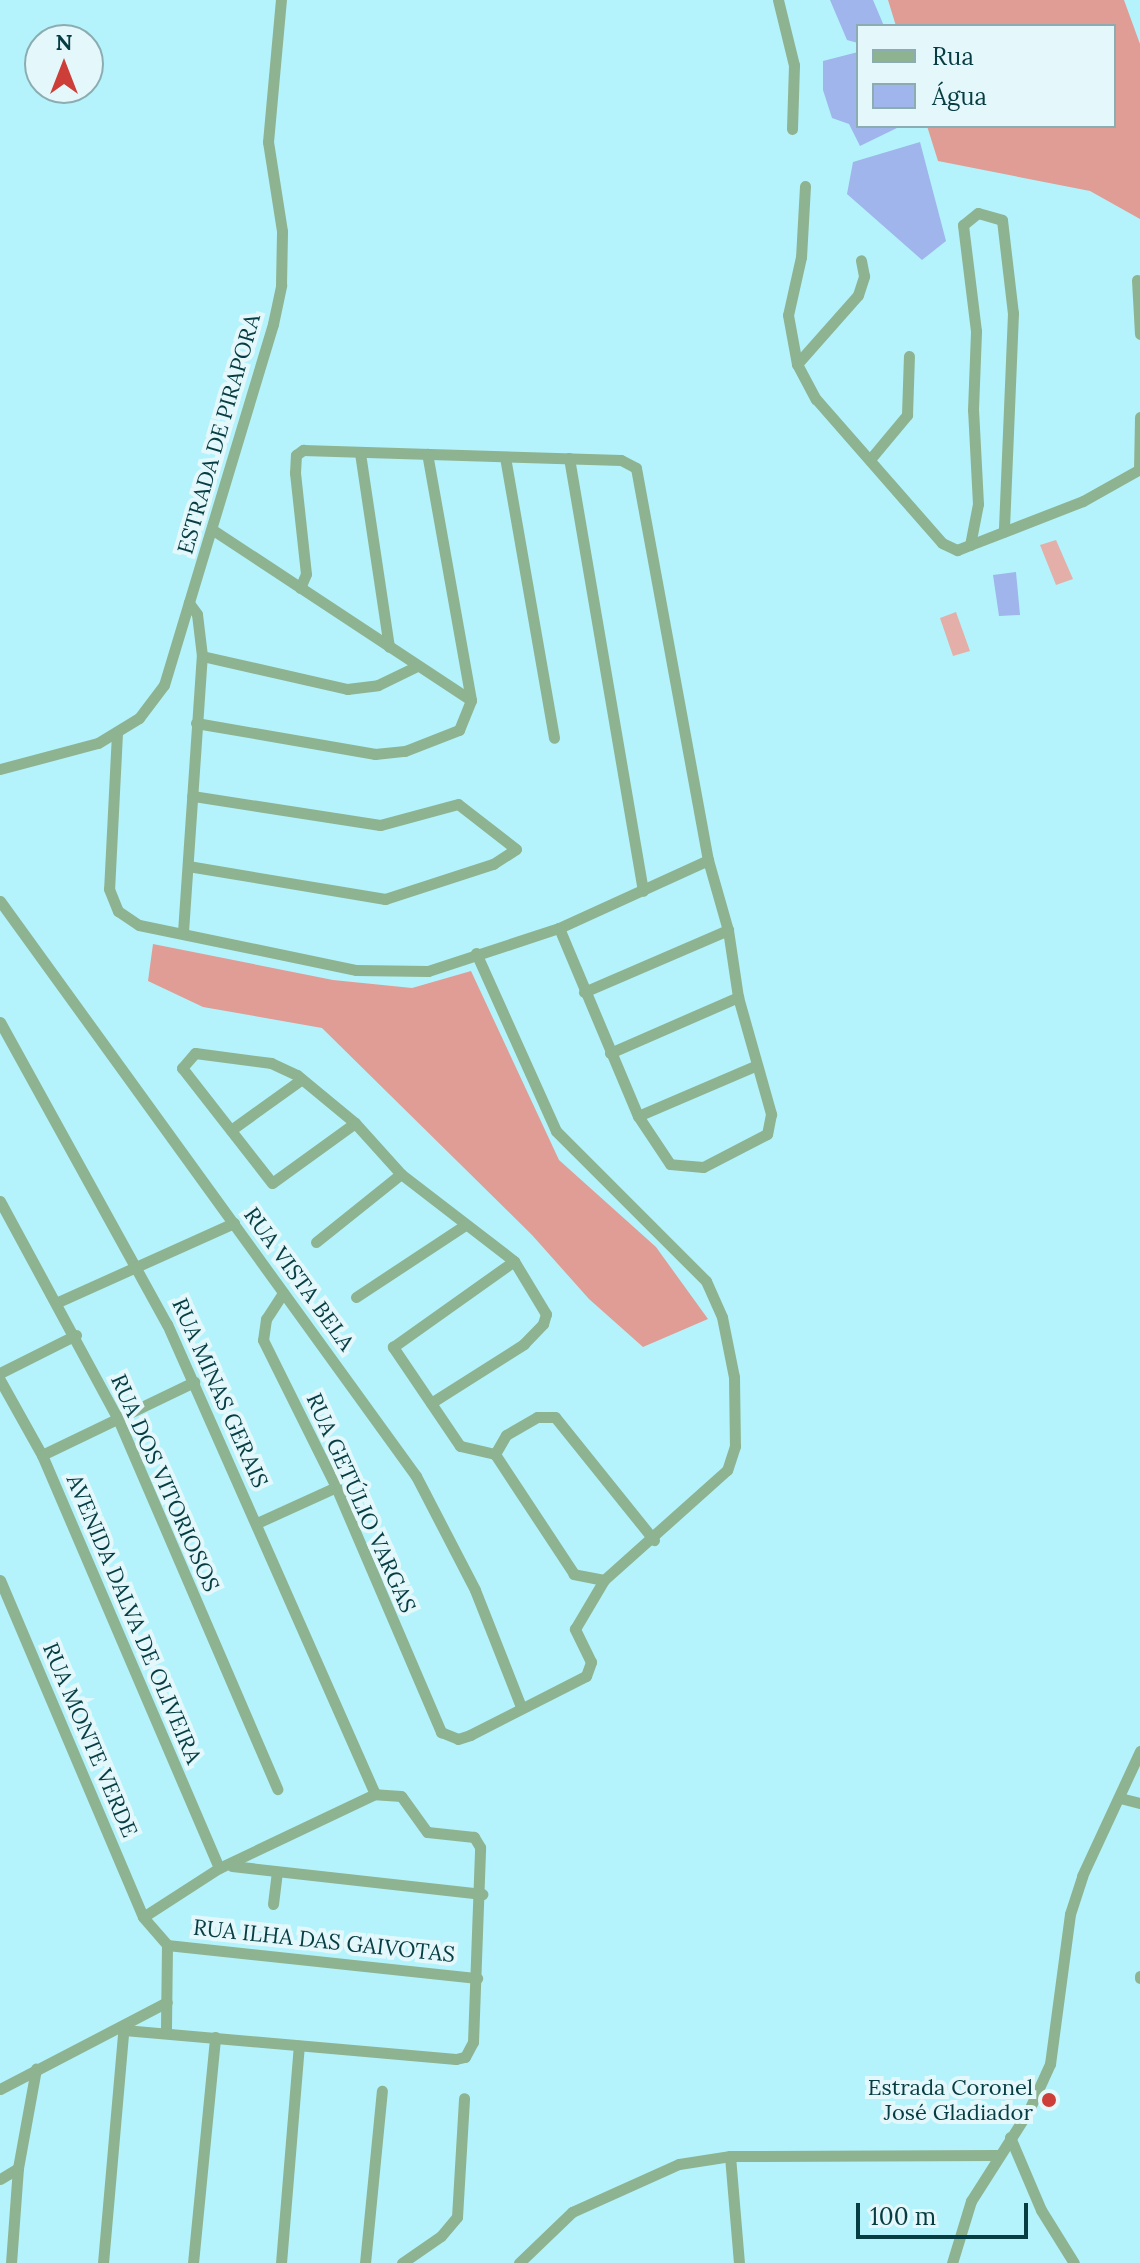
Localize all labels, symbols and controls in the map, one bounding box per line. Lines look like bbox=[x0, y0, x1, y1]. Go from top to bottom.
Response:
north arrow bbox=[24, 24, 104, 104]
legend bbox=[856, 24, 1116, 128]
text: N bbox=[55, 28, 73, 56]
text: Rua bbox=[932, 41, 974, 72]
text: Água bbox=[932, 81, 987, 112]
street label: ESTRADA DE PIRAPORA bbox=[172, 311, 266, 557]
street label: RUA VISTA BELA bbox=[238, 1202, 360, 1356]
street label: RUA MINAS GERAIS bbox=[166, 1294, 274, 1492]
street label: RUA DOS VITORIOSOS bbox=[105, 1370, 225, 1596]
street label: RUA GETÚLIO VARGAS bbox=[301, 1389, 421, 1617]
street label: AVENIDA DALVA DE OLIVEIRA bbox=[61, 1470, 207, 1768]
street label: RUA MONTE VERDE bbox=[37, 1639, 143, 1841]
street label: RUA ILHA DAS GAIVOTAS bbox=[192, 1914, 456, 1968]
place label: Estrada Coronel José Gladiador bbox=[868, 2074, 1033, 2126]
marker: Estrada Coronel José Gladiador bbox=[1040, 2091, 1058, 2109]
scale bar bbox=[860, 2187, 1032, 2237]
text: 100 m bbox=[870, 2201, 936, 2232]

